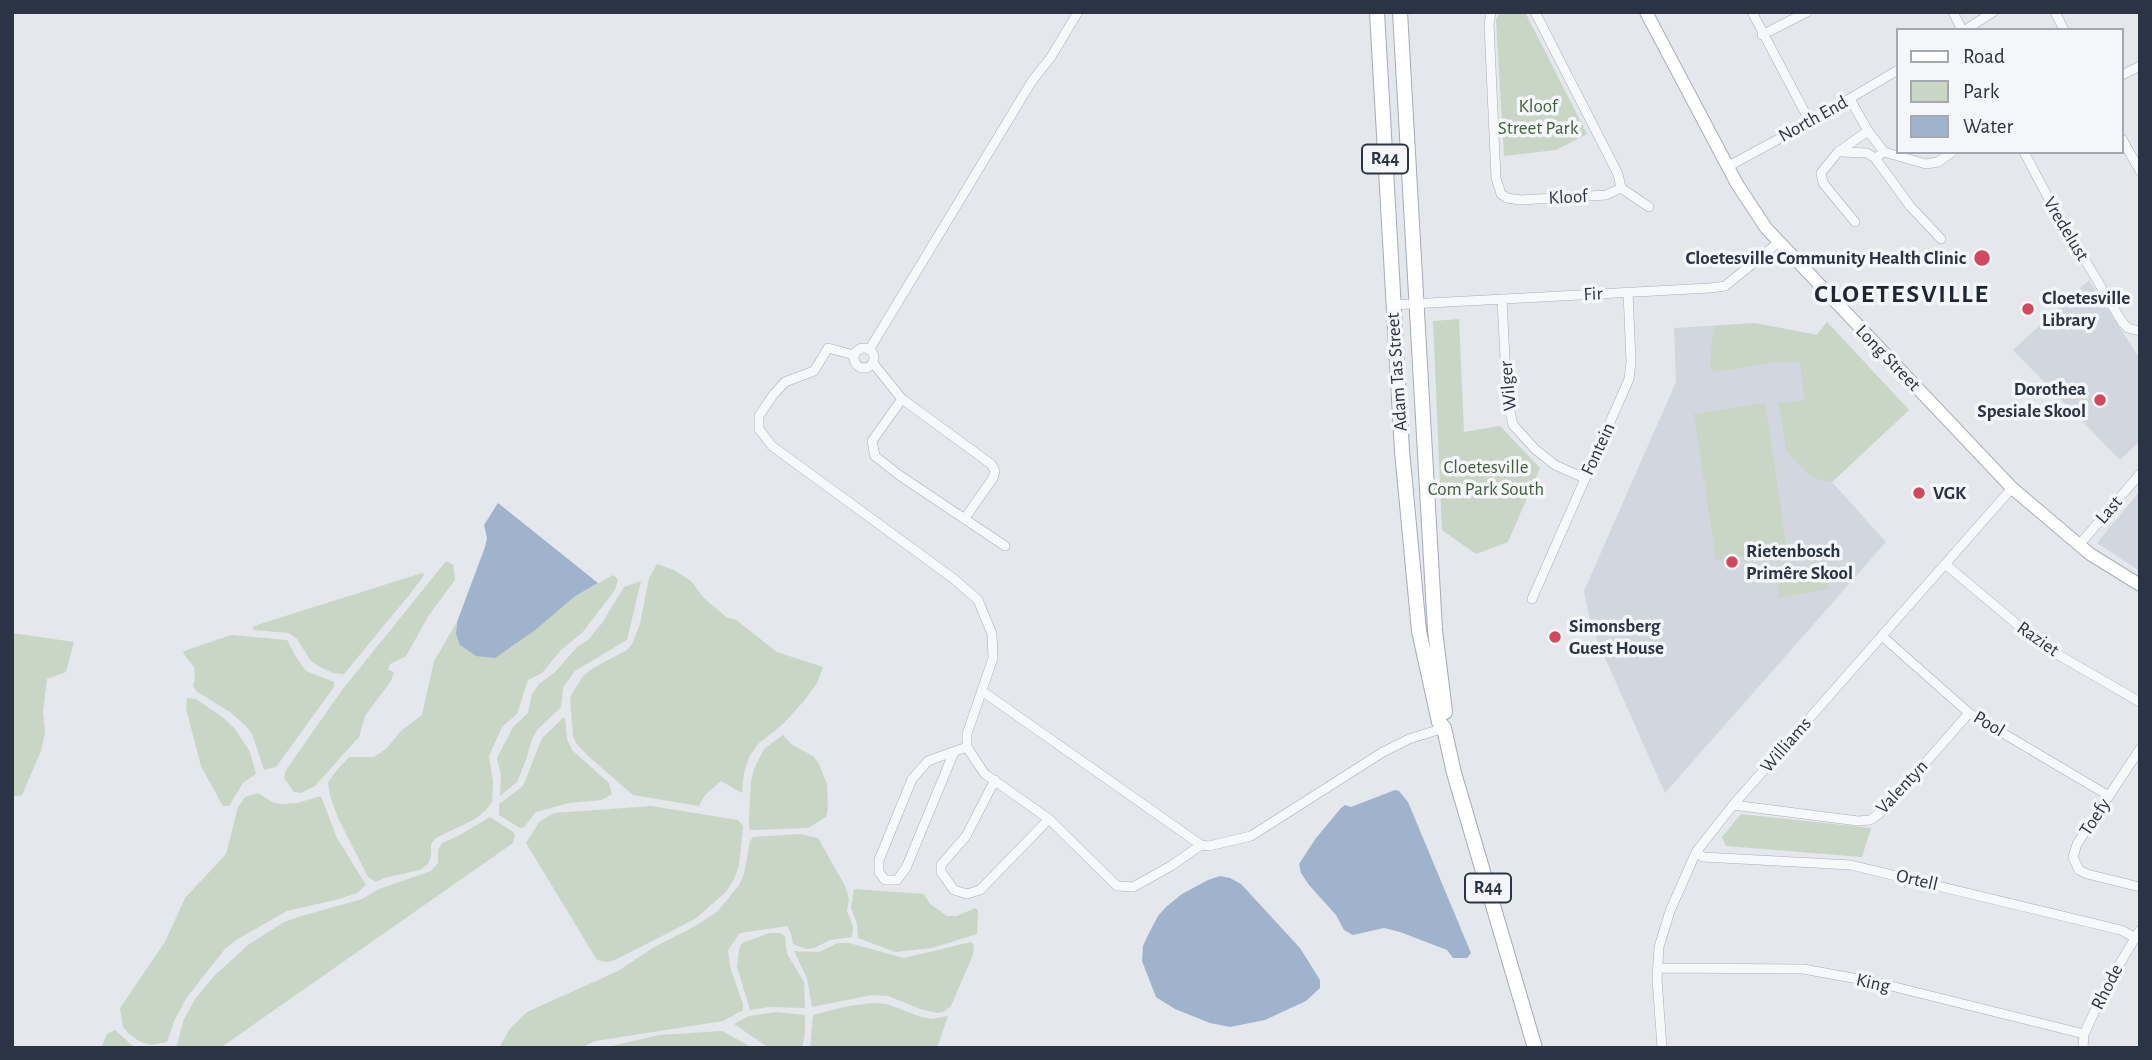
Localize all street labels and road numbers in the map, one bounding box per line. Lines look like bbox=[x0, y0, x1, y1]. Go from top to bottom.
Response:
street label: North End bbox=[1774, 91, 1852, 147]
road number: R44 bbox=[1362, 144, 1408, 174]
street label: Kloof bbox=[1548, 185, 1588, 209]
street label: Vredelust bbox=[2038, 193, 2094, 265]
street label: Fir bbox=[1583, 282, 1603, 306]
street label: Adam Tas Street bbox=[1381, 312, 1413, 432]
street label: Long Street bbox=[1851, 320, 1925, 396]
street label: Wilger bbox=[1494, 360, 1522, 412]
street label: Fontein bbox=[1576, 419, 1620, 479]
street label: Last bbox=[2091, 491, 2127, 529]
street label: Raziet bbox=[2013, 616, 2063, 662]
street label: Pool bbox=[1969, 706, 2009, 742]
street label: Williams bbox=[1756, 712, 1816, 778]
street label: Valentyn bbox=[1871, 755, 1933, 819]
street label: Toefy bbox=[2074, 794, 2116, 840]
street label: Ortell bbox=[1894, 864, 1940, 896]
road number: R44 bbox=[1465, 874, 1511, 903]
street label: Rhode bbox=[2086, 960, 2128, 1014]
street label: King bbox=[1854, 968, 1892, 998]

